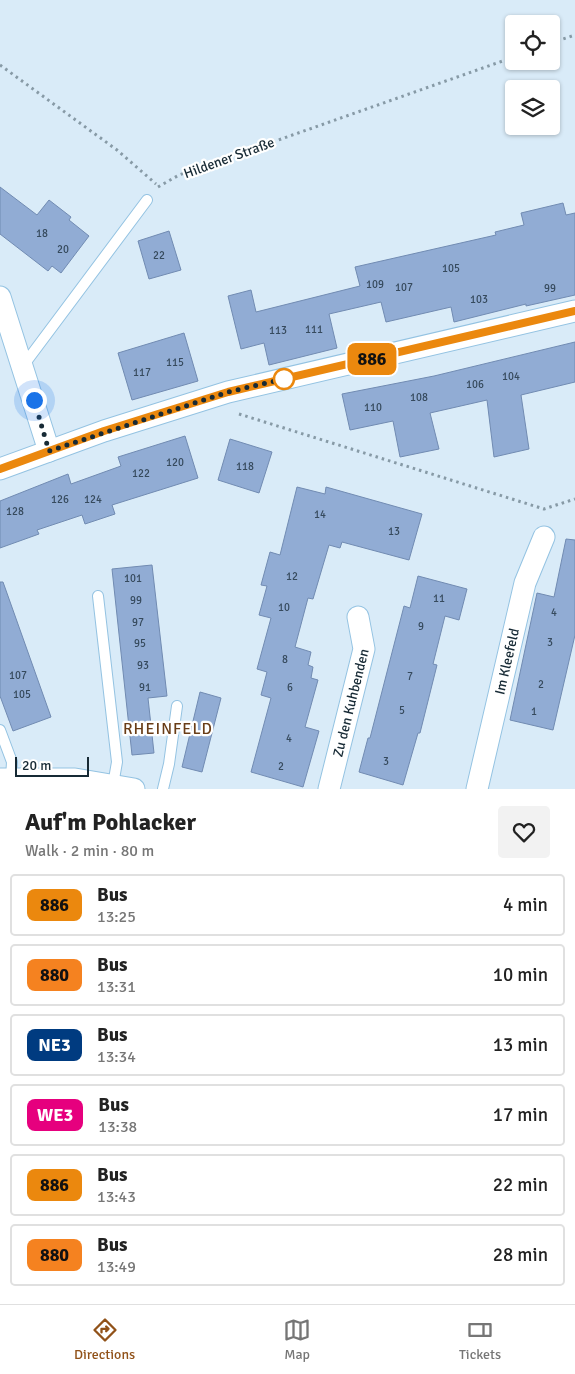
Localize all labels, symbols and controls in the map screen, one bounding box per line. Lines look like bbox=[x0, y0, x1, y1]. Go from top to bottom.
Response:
map controls bbox=[505, 15, 560, 135]
button: locate bbox=[505, 15, 560, 70]
button: layers bbox=[505, 80, 560, 135]
street label: Hildener Straße bbox=[181, 134, 277, 182]
house number: 18 bbox=[36, 227, 48, 240]
house number: 20 bbox=[57, 243, 69, 256]
house number: 22 bbox=[153, 249, 165, 262]
house number: 105 bbox=[442, 262, 460, 275]
house number: 109 bbox=[366, 278, 384, 291]
house number: 107 bbox=[395, 281, 413, 294]
house number: 99 bbox=[544, 282, 556, 295]
house number: 103 bbox=[470, 293, 488, 306]
house number: 111 bbox=[305, 323, 323, 336]
house number: 113 bbox=[269, 324, 287, 337]
line badge: 886 bbox=[343, 343, 401, 375]
text: 886 bbox=[357, 348, 387, 370]
house number: 115 bbox=[166, 356, 184, 369]
house number: 117 bbox=[133, 366, 151, 379]
unlabelled marker bbox=[273, 368, 295, 390]
house number: 104 bbox=[502, 370, 520, 383]
house number: 106 bbox=[466, 378, 484, 391]
your location bbox=[22, 388, 47, 413]
house number: 108 bbox=[410, 391, 428, 404]
house number: 110 bbox=[364, 401, 382, 414]
house number: 120 bbox=[166, 456, 184, 469]
house number: 118 bbox=[236, 460, 254, 473]
house number: 122 bbox=[132, 467, 150, 480]
house number: 126 bbox=[51, 493, 69, 506]
house number: 124 bbox=[84, 493, 102, 506]
house number: 128 bbox=[6, 505, 24, 518]
house number: 14 bbox=[314, 508, 326, 521]
house number: 13 bbox=[388, 525, 400, 538]
house number: 12 bbox=[286, 570, 298, 583]
house number: 101 bbox=[124, 572, 142, 585]
house number: 11 bbox=[433, 592, 445, 605]
house number: 99 bbox=[130, 594, 142, 607]
house number: 10 bbox=[278, 601, 290, 614]
house number: 4 bbox=[551, 606, 557, 619]
house number: 97 bbox=[132, 616, 144, 629]
house number: 9 bbox=[418, 620, 424, 633]
street label: Im Kleefeld bbox=[491, 626, 523, 696]
house number: 3 bbox=[547, 636, 553, 649]
house number: 95 bbox=[134, 637, 146, 650]
street label: Zu den Kuhbenden bbox=[329, 647, 372, 759]
house number: 8 bbox=[282, 653, 288, 666]
house number: 93 bbox=[137, 659, 149, 672]
house number: 107 bbox=[9, 669, 27, 682]
house number: 7 bbox=[407, 670, 413, 683]
house number: 2 bbox=[538, 678, 544, 691]
house number: 91 bbox=[139, 681, 151, 694]
house number: 6 bbox=[287, 681, 293, 694]
house number: 105 bbox=[13, 688, 31, 701]
house number: 5 bbox=[399, 704, 405, 717]
house number: 1 bbox=[531, 705, 537, 718]
district label: RHEINFELD bbox=[123, 719, 213, 739]
house number: 4 bbox=[286, 732, 292, 745]
scale bar bbox=[15, 754, 89, 777]
house number: 3 bbox=[383, 755, 389, 768]
text: 20 m bbox=[22, 757, 51, 774]
house number: 2 bbox=[278, 760, 284, 773]
button: heart bbox=[498, 806, 550, 858]
text: Auf'm Pohlacker bbox=[25, 807, 196, 837]
text: Walk · 2 min · 80 m bbox=[25, 841, 154, 861]
text: Bus bbox=[97, 883, 128, 907]
text: 4 min bbox=[503, 893, 548, 917]
text: 886 bbox=[40, 894, 69, 916]
text: 13:25 bbox=[97, 907, 136, 927]
text: Bus bbox=[97, 953, 128, 977]
text: 10 min bbox=[493, 963, 548, 987]
text: 880 bbox=[40, 964, 69, 986]
text: 13:31 bbox=[97, 977, 136, 997]
text: Bus bbox=[97, 1023, 128, 1047]
text: 13 min bbox=[493, 1033, 548, 1057]
text: NE3 bbox=[38, 1034, 71, 1056]
text: 13:34 bbox=[97, 1047, 136, 1067]
text: Bus bbox=[98, 1093, 129, 1117]
text: 17 min bbox=[493, 1103, 548, 1127]
text: WE3 bbox=[37, 1104, 73, 1126]
text: 13:38 bbox=[98, 1117, 137, 1137]
text: Bus bbox=[97, 1163, 128, 1187]
text: 22 min bbox=[493, 1173, 548, 1197]
text: 886 bbox=[40, 1174, 69, 1196]
text: 13:43 bbox=[97, 1187, 136, 1207]
text: Bus bbox=[97, 1233, 128, 1257]
text: 28 min bbox=[493, 1243, 548, 1267]
text: 880 bbox=[40, 1244, 69, 1266]
text: 13:49 bbox=[97, 1257, 136, 1277]
tab: Directions bbox=[74, 1316, 135, 1363]
tab: Map bbox=[283, 1316, 311, 1363]
tab: Tickets bbox=[459, 1316, 501, 1363]

